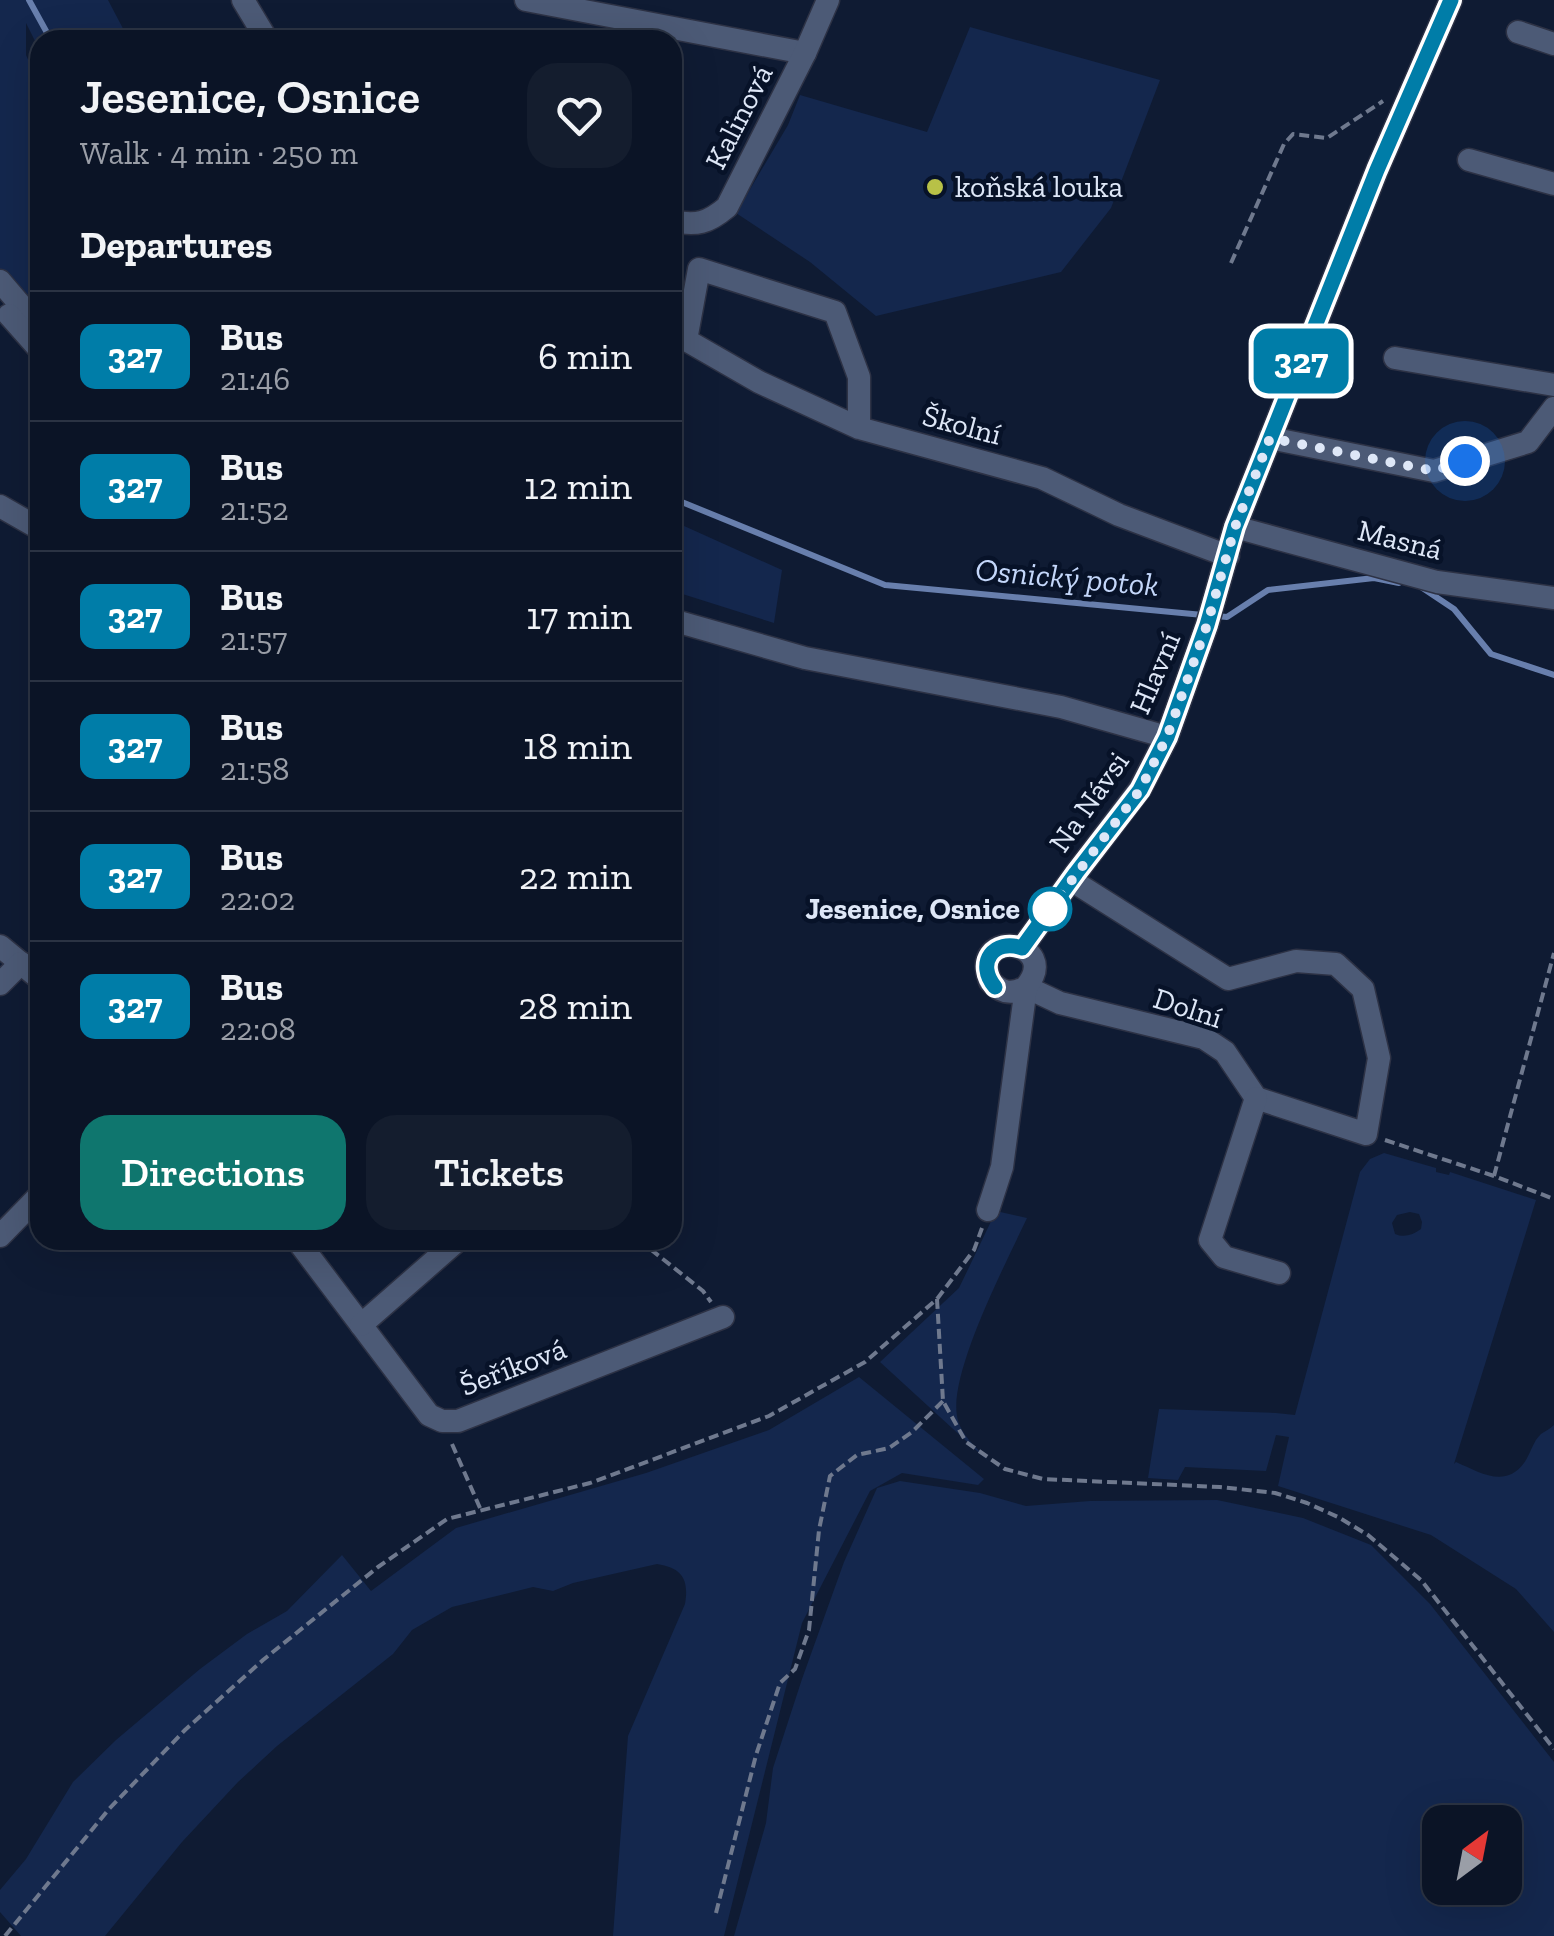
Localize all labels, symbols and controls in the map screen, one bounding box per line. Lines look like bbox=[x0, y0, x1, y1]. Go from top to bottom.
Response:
street label: Kalinová bbox=[698, 59, 780, 175]
button: heart bbox=[527, 63, 632, 168]
text: Jesenice, Osnice bbox=[80, 68, 420, 125]
text: Walk · 4 min · 250 m bbox=[80, 134, 358, 172]
place label: koňská louka bbox=[955, 169, 1123, 205]
marker: koňská louka bbox=[924, 176, 946, 198]
text: Departures bbox=[80, 222, 272, 268]
text: Bus bbox=[220, 314, 283, 360]
line badge: 327 bbox=[1244, 328, 1358, 394]
text: 6 min bbox=[538, 333, 632, 379]
text: 327 bbox=[108, 335, 162, 377]
text: 327 bbox=[1274, 340, 1328, 382]
text: 21:46 bbox=[220, 360, 290, 398]
street label: Školní bbox=[919, 397, 1005, 453]
your location bbox=[1440, 436, 1490, 486]
text: Bus bbox=[220, 444, 283, 490]
text: 12 min bbox=[524, 463, 632, 509]
text: 327 bbox=[108, 465, 162, 507]
text: 21:52 bbox=[220, 490, 289, 528]
street label: Masná bbox=[1354, 512, 1446, 568]
water label: Osnický potok bbox=[974, 550, 1160, 604]
text: Bus bbox=[220, 574, 283, 620]
text: 17 min bbox=[526, 593, 632, 639]
text: 327 bbox=[108, 595, 162, 637]
text: 21:57 bbox=[220, 620, 287, 658]
street label: Hlavní bbox=[1122, 627, 1188, 719]
text: Bus bbox=[220, 704, 283, 750]
text: 18 min bbox=[523, 723, 632, 769]
text: 327 bbox=[108, 725, 162, 767]
street label: Na Návsi bbox=[1041, 745, 1137, 859]
text: 21:58 bbox=[220, 750, 290, 788]
text: Bus bbox=[220, 834, 283, 880]
text: 22 min bbox=[519, 853, 632, 899]
text: 327 bbox=[108, 855, 162, 897]
text: 22:02 bbox=[220, 880, 295, 918]
marker: Jesenice, Osnice bbox=[1029, 888, 1071, 930]
place label: Jesenice, Osnice bbox=[805, 891, 1020, 927]
text: Bus bbox=[220, 964, 283, 1010]
street label: Dolní bbox=[1149, 980, 1227, 1036]
text: 28 min bbox=[518, 983, 632, 1029]
text: 327 bbox=[108, 985, 162, 1027]
text: 22:08 bbox=[220, 1010, 296, 1048]
button: Directions bbox=[80, 1115, 346, 1230]
button: Tickets bbox=[366, 1115, 632, 1230]
street label: Šeříková bbox=[455, 1330, 571, 1404]
north arrow bbox=[1422, 1805, 1522, 1905]
map controls bbox=[1422, 1805, 1522, 1905]

